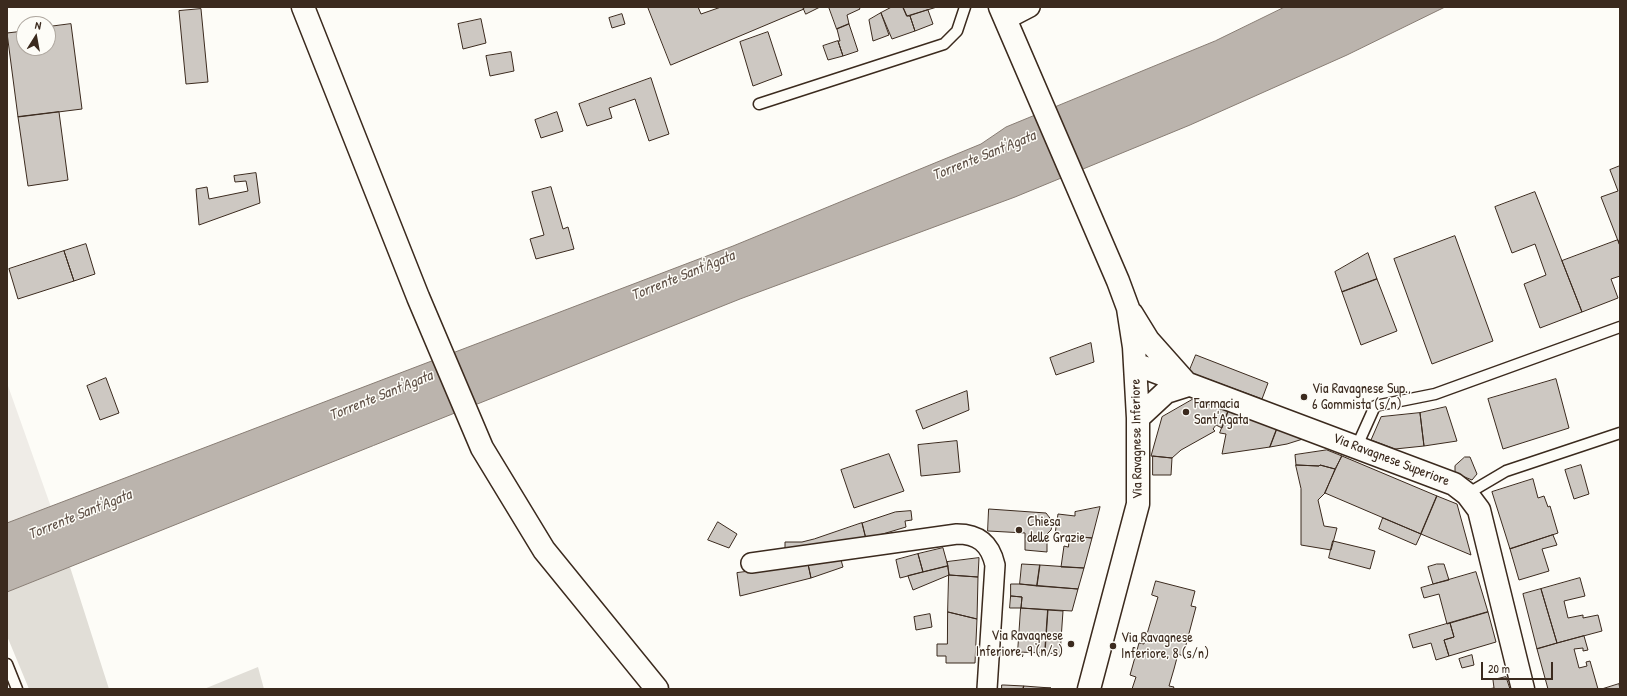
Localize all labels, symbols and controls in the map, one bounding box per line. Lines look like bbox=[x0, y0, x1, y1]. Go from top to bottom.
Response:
north arrow bbox=[16, 16, 56, 56]
text: N bbox=[34, 18, 42, 33]
water label: Torrente Sant'Agata bbox=[930, 127, 1038, 185]
water label: Torrente Sant'Agata bbox=[629, 247, 737, 305]
water label: Torrente Sant'Agata bbox=[327, 367, 435, 425]
street label: Via Ravagnese Inferiore bbox=[1128, 379, 1146, 499]
place label: Via Ravagnese Sup., 6 Gommista (s/n) bbox=[1312, 381, 1411, 414]
marker: Via Ravagnese Sup., 6 Gommista (s/n) bbox=[1299, 392, 1309, 402]
place label: Farmacia Sant'Agata bbox=[1194, 396, 1248, 428]
marker: Farmacia Sant'Agata bbox=[1181, 407, 1191, 417]
street label: Via Ravagnese Superiore bbox=[1330, 430, 1452, 490]
water label: Torrente Sant'Agata bbox=[26, 486, 134, 544]
place label: Chiesa delle Grazie bbox=[1027, 514, 1085, 546]
marker: Chiesa delle Grazie bbox=[1014, 525, 1024, 535]
place label: Via Ravagnese Inferiore, 9 (n/s) bbox=[976, 628, 1063, 660]
place label: Via Ravagnese Inferiore, 8 (s/n) bbox=[1121, 630, 1209, 662]
marker: Via Ravagnese Inferiore, 9 (n/s) bbox=[1066, 639, 1076, 649]
marker: Via Ravagnese Inferiore, 8 (s/n) bbox=[1108, 641, 1118, 651]
scale bar bbox=[1483, 654, 1555, 680]
text: 20 m bbox=[1488, 660, 1510, 677]

